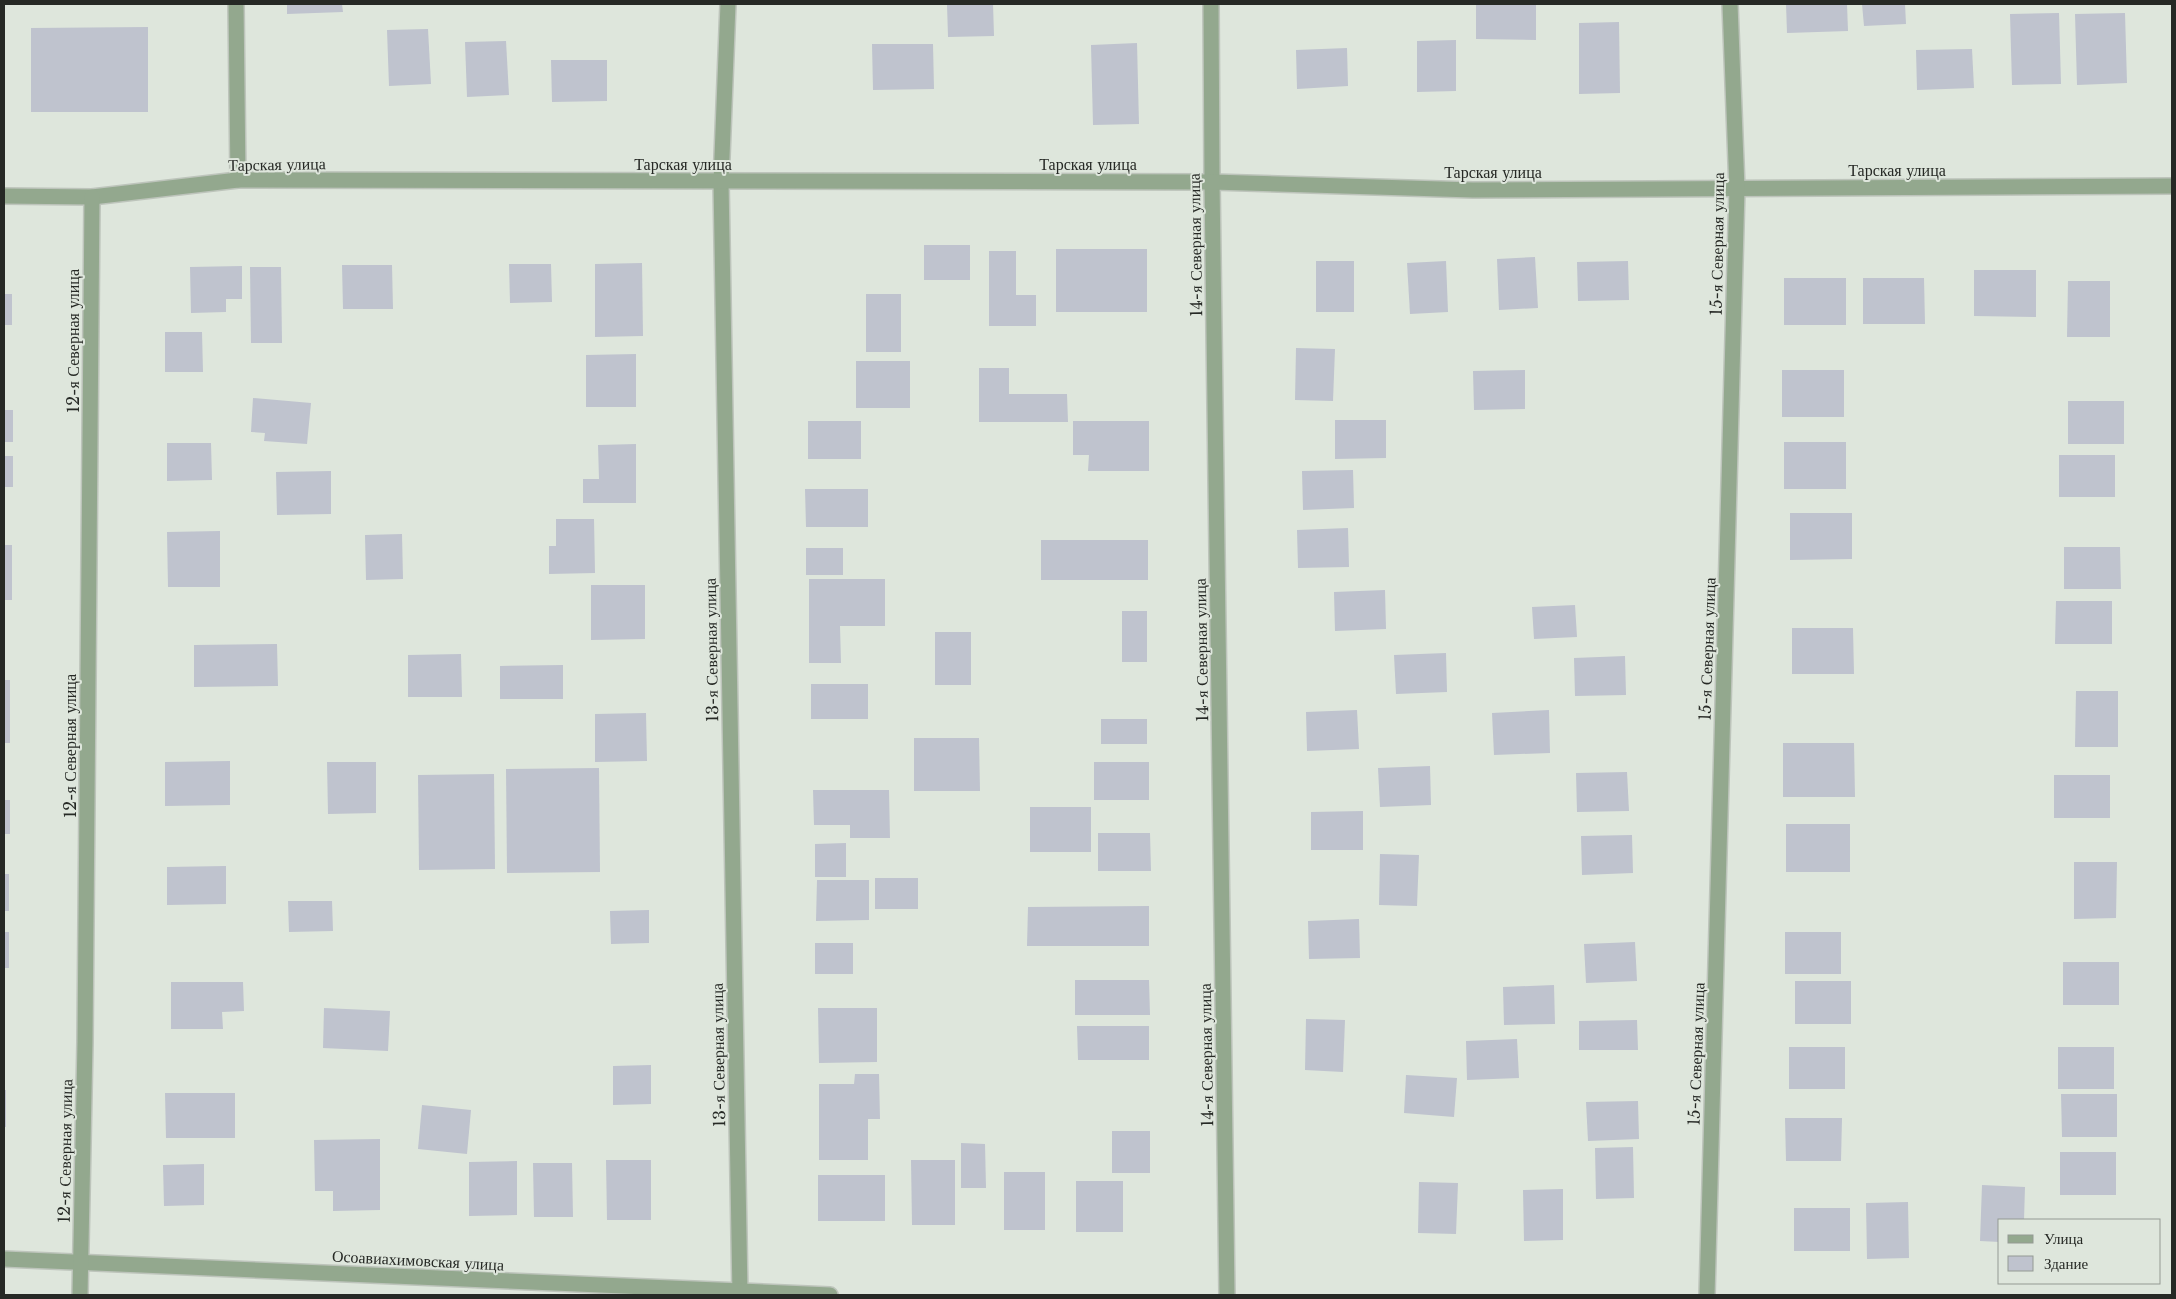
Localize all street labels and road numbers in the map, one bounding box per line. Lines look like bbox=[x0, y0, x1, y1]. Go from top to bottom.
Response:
street label: Тарская улица bbox=[228, 153, 326, 175]
street label: Тарская улица bbox=[634, 154, 732, 174]
street label: Тарская улица bbox=[1039, 154, 1137, 174]
street label: Тарская улица bbox=[1848, 160, 1946, 180]
street label: Тарская улица bbox=[1444, 162, 1542, 182]
street label: 15-я Северная улица bbox=[1706, 172, 1728, 316]
street label: 14-я Северная улица bbox=[1184, 173, 1206, 317]
street label: 12-я Северная улица bbox=[63, 269, 83, 413]
street label: 15-я Северная улица bbox=[1695, 577, 1719, 721]
street label: 13-я Северная улица bbox=[700, 578, 722, 722]
street label: 14-я Северная улица bbox=[1190, 578, 1212, 722]
street label: 12-я Северная улица bbox=[60, 674, 80, 818]
street label: 15-я Северная улица bbox=[1684, 982, 1708, 1126]
street label: 13-я Северная улица bbox=[707, 983, 729, 1127]
street label: 14-я Северная улица bbox=[1195, 983, 1217, 1127]
street label: 12-я Северная улица bbox=[54, 1079, 76, 1223]
street label: Осоавиахимовская улица bbox=[331, 1246, 505, 1274]

